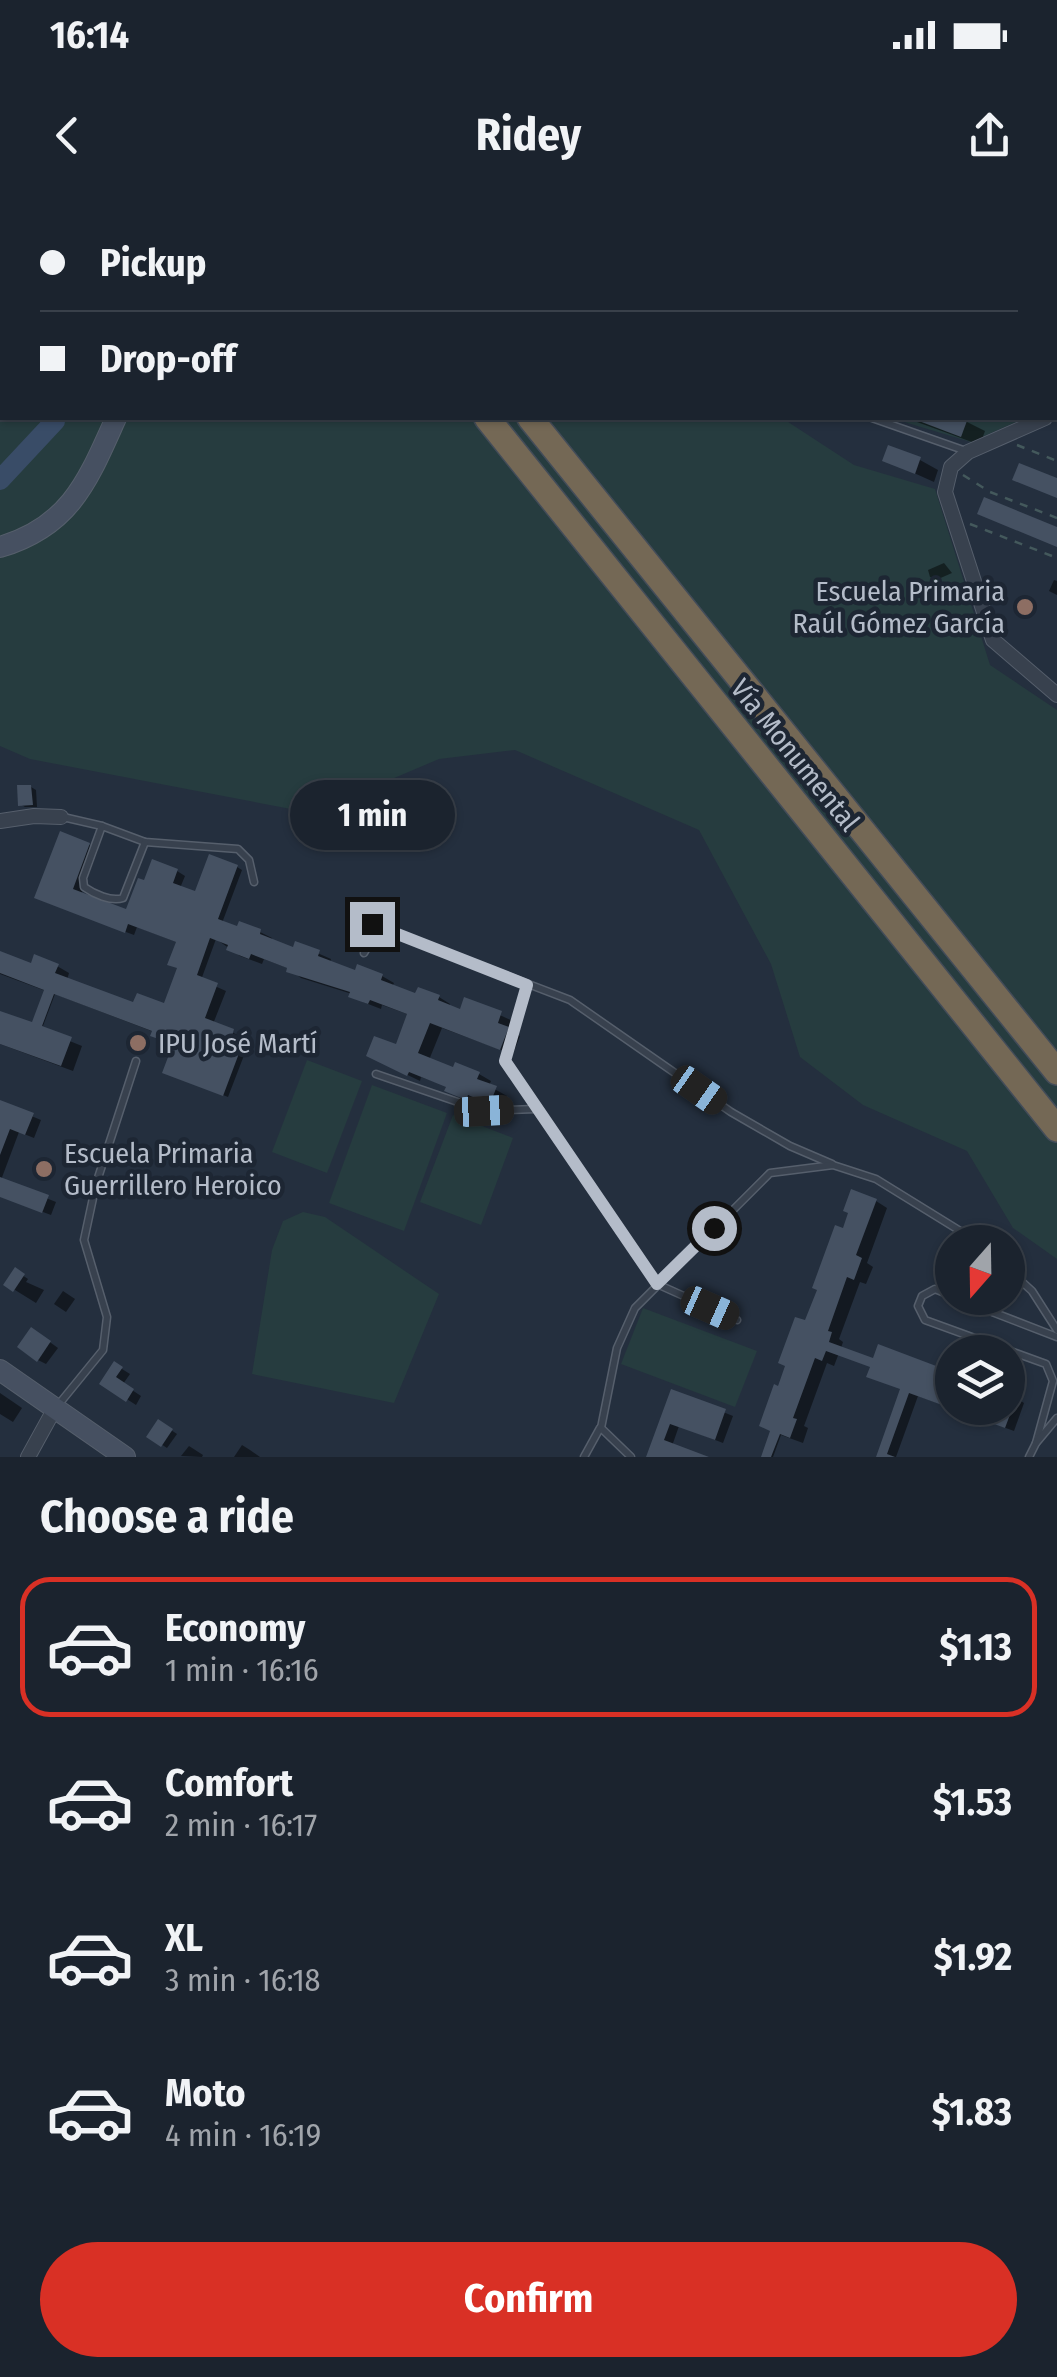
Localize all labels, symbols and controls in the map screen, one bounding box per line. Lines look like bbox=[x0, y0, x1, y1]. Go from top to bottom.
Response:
text: 16:14 bbox=[50, 12, 129, 58]
icon: back bbox=[40, 108, 95, 163]
text: Ridey bbox=[476, 108, 581, 162]
icon: share bbox=[962, 108, 1017, 163]
text: Pickup bbox=[100, 240, 206, 286]
text: Drop-off bbox=[100, 336, 236, 382]
place label: Escuela Primaria Raúl Gómez García bbox=[793, 575, 1005, 640]
marker: Escuela Primaria Raúl Gómez García bbox=[1014, 596, 1036, 618]
street label: Vía Monumental bbox=[724, 672, 866, 838]
callout: 1 min bbox=[290, 779, 454, 849]
text: 1 min bbox=[338, 796, 407, 834]
route end bbox=[350, 902, 395, 947]
place label: IPU José Martí bbox=[158, 1027, 317, 1060]
marker: IPU José Martí bbox=[127, 1032, 149, 1054]
car bbox=[666, 1061, 732, 1119]
car bbox=[453, 1094, 515, 1128]
place label: Escuela Primaria Guerrillero Heroico bbox=[64, 1137, 282, 1202]
marker: Escuela Primaria Guerrillero Heroico bbox=[33, 1158, 55, 1180]
route start bbox=[692, 1206, 737, 1251]
north arrow bbox=[935, 1225, 1025, 1315]
map controls bbox=[935, 1225, 1025, 1425]
car bbox=[676, 1282, 744, 1334]
button: layers bbox=[935, 1335, 1025, 1425]
text: Choose a ride bbox=[40, 1490, 294, 1544]
icon: car bbox=[45, 1602, 135, 1692]
text: Economy bbox=[165, 1605, 305, 1651]
text: $1.13 bbox=[939, 1624, 1012, 1670]
text: 1 min · 16:16 bbox=[165, 1651, 319, 1689]
icon: car bbox=[45, 1757, 135, 1847]
text: Comfort bbox=[165, 1760, 293, 1806]
text: $1.53 bbox=[933, 1779, 1012, 1825]
text: 2 min · 16:17 bbox=[165, 1806, 317, 1844]
icon: car bbox=[45, 1912, 135, 2002]
text: XL bbox=[165, 1915, 203, 1961]
text: $1.92 bbox=[934, 1934, 1012, 1980]
text: 3 min · 16:18 bbox=[165, 1961, 321, 1999]
icon: car bbox=[45, 2067, 135, 2157]
text: Moto bbox=[165, 2070, 246, 2116]
text: $1.83 bbox=[932, 2089, 1012, 2135]
text: 4 min · 16:19 bbox=[165, 2116, 321, 2154]
button: Confirm bbox=[40, 2242, 1017, 2357]

